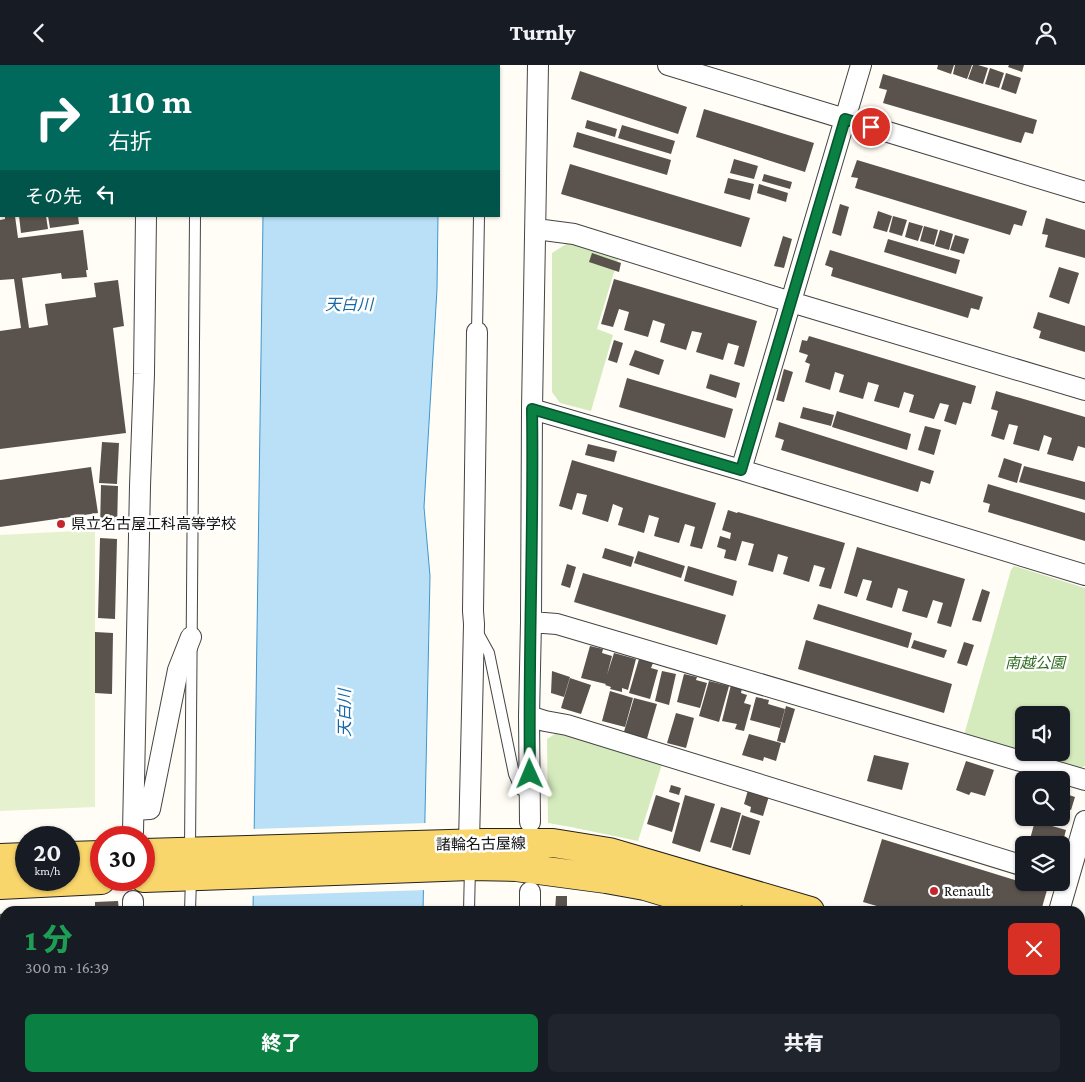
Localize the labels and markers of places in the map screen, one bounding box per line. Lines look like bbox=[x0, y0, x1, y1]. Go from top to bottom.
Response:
pin bbox=[850, 106, 892, 148]
place label: 県立名古屋工科高等学校 bbox=[71, 516, 236, 532]
marker: 県立名古屋工科高等学校 bbox=[55, 518, 67, 530]
place label: Renault bbox=[944, 883, 992, 899]
marker: Renault bbox=[928, 885, 940, 897]

